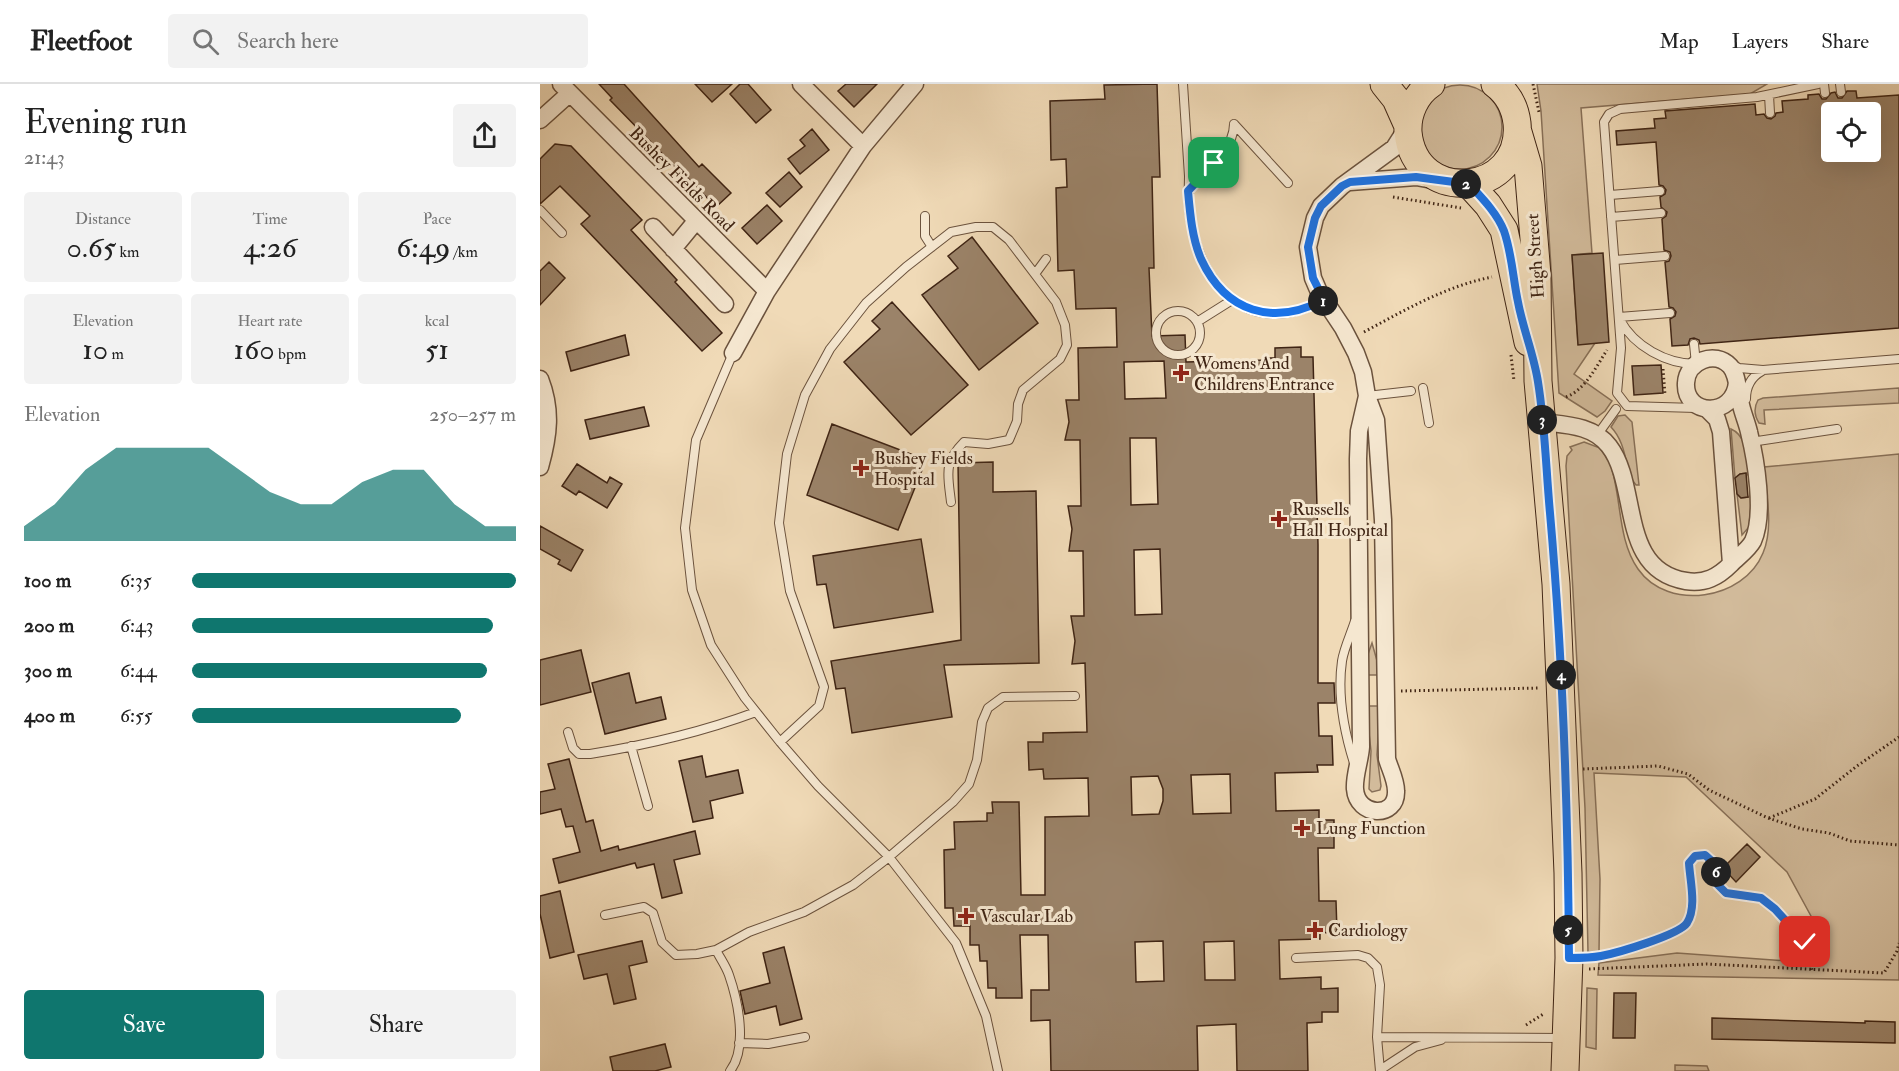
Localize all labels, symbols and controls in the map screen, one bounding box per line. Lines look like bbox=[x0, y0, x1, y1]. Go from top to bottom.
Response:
search box bbox=[168, 14, 588, 68]
text: Fleetfoot bbox=[30, 24, 132, 59]
icon: search bbox=[189, 25, 222, 58]
text: Search here bbox=[237, 27, 339, 55]
text: Map bbox=[1659, 28, 1699, 55]
text: Layers bbox=[1732, 28, 1788, 55]
text: Share bbox=[1821, 28, 1869, 55]
text: Evening run bbox=[24, 102, 187, 143]
map controls bbox=[1821, 102, 1881, 162]
button: locate bbox=[1821, 102, 1881, 162]
button: share bbox=[453, 104, 516, 167]
street label: Bushey Fields Road bbox=[624, 122, 739, 237]
pin bbox=[1188, 137, 1239, 188]
text: 21:43 bbox=[24, 145, 65, 170]
icon: arrive bbox=[1197, 146, 1230, 179]
pin: 2 bbox=[1451, 169, 1481, 199]
text: 2 bbox=[1462, 174, 1470, 194]
text: Distance bbox=[75, 209, 131, 229]
text: Time bbox=[253, 209, 287, 229]
text: Pace bbox=[423, 209, 451, 229]
street label: High Street bbox=[1521, 213, 1550, 299]
text: 0.65 bbox=[67, 229, 116, 266]
text: 4:26 bbox=[243, 229, 297, 266]
text: 6:49 bbox=[396, 229, 450, 266]
text: km bbox=[116, 242, 139, 262]
text: /km bbox=[450, 242, 478, 262]
pin: 1 bbox=[1308, 286, 1338, 316]
text: 1 bbox=[1320, 291, 1326, 311]
text: Elevation bbox=[73, 311, 133, 331]
text: Heart rate bbox=[237, 311, 303, 331]
text: kcal bbox=[425, 311, 449, 331]
text: 10 bbox=[82, 331, 108, 368]
text: 160 bbox=[234, 331, 275, 368]
text: 51 bbox=[425, 331, 449, 368]
text: m bbox=[108, 344, 124, 364]
text: bpm bbox=[275, 344, 306, 364]
place label: Womens And Childrens Entrance bbox=[1193, 352, 1335, 396]
marker: Womens And Childrens Entrance bbox=[1172, 364, 1190, 382]
text: Elevation bbox=[24, 402, 100, 427]
text: 250–257 m bbox=[429, 402, 516, 427]
pin: 3 bbox=[1527, 405, 1557, 435]
text: 3 bbox=[1539, 410, 1545, 430]
place label: Bushey Fields Hospital bbox=[874, 447, 973, 491]
marker: Bushey Fields Hospital bbox=[852, 459, 870, 477]
place label: Russells Hall Hospital bbox=[1292, 498, 1388, 542]
marker: Russells Hall Hospital bbox=[1270, 510, 1288, 528]
text: 100 m bbox=[24, 568, 71, 593]
text: 6:35 bbox=[120, 568, 152, 593]
text: 200 m bbox=[24, 613, 74, 638]
text: 6:43 bbox=[120, 613, 154, 638]
text: 300 m bbox=[24, 658, 72, 683]
text: 6:44 bbox=[120, 658, 157, 683]
pin: 4 bbox=[1546, 660, 1576, 690]
text: 4 bbox=[1557, 665, 1565, 685]
text: 400 m bbox=[24, 703, 75, 728]
text: 6:55 bbox=[120, 703, 153, 728]
place label: Lung Function bbox=[1316, 817, 1425, 840]
marker: Lung Function bbox=[1293, 819, 1311, 837]
pin: 6 bbox=[1701, 857, 1731, 887]
text: 6 bbox=[1712, 862, 1720, 882]
place label: Vascular Lab bbox=[980, 905, 1073, 928]
marker: Vascular Lab bbox=[957, 907, 975, 925]
pin: 5 bbox=[1553, 915, 1583, 945]
pin bbox=[1779, 916, 1830, 967]
place label: Cardiology bbox=[1328, 919, 1408, 942]
text: 5 bbox=[1564, 920, 1572, 940]
marker: Cardiology bbox=[1306, 921, 1324, 939]
icon: check bbox=[1788, 925, 1821, 958]
button: Save bbox=[24, 990, 264, 1059]
button: Share bbox=[276, 990, 516, 1059]

